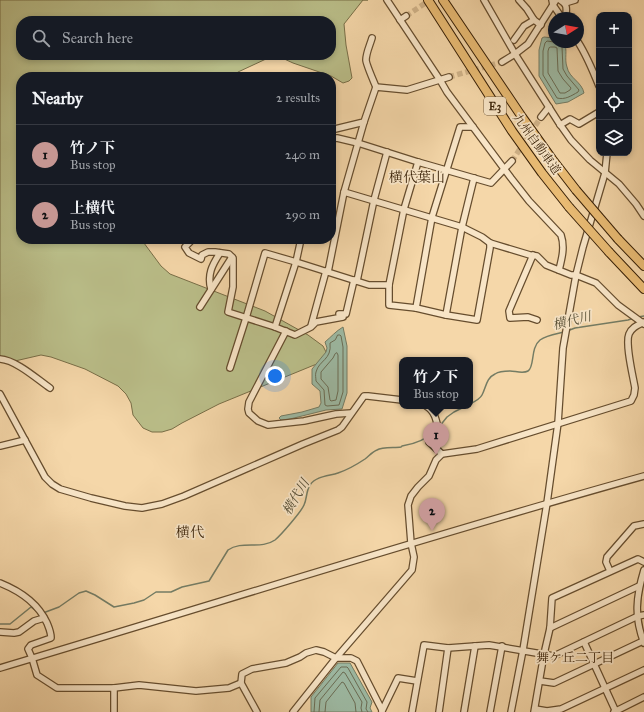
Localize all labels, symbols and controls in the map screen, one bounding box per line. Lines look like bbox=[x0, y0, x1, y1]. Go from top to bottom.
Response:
north arrow bbox=[548, 12, 584, 48]
map controls bbox=[596, 12, 632, 156]
button: + bbox=[596, 12, 632, 48]
search box bbox=[16, 16, 336, 60]
icon: search bbox=[30, 27, 52, 49]
text: Search here bbox=[62, 29, 133, 47]
button: − bbox=[596, 48, 632, 84]
button: locate bbox=[596, 84, 632, 120]
text: Nearby bbox=[32, 88, 83, 109]
text: 2 results bbox=[276, 90, 320, 106]
road number: E3 bbox=[484, 97, 506, 115]
street label: 九州自動車道 bbox=[510, 111, 564, 177]
button: layers bbox=[596, 120, 632, 156]
text: 竹ノ下 bbox=[70, 139, 115, 157]
text: 1 bbox=[42, 147, 48, 163]
text: 240 m bbox=[285, 147, 320, 163]
text: Bus stop bbox=[70, 157, 116, 173]
district label: 横代葉山 bbox=[389, 169, 445, 186]
text: 上横代 bbox=[70, 199, 115, 217]
text: 2 bbox=[42, 207, 48, 223]
text: 290 m bbox=[285, 207, 320, 223]
text: Bus stop bbox=[70, 217, 116, 233]
water label: 横代川 bbox=[551, 308, 595, 333]
popup bbox=[399, 357, 473, 409]
your location bbox=[265, 366, 285, 386]
text: 竹ノ下 bbox=[413, 368, 458, 386]
text: Bus stop bbox=[413, 386, 459, 402]
pin: 1 bbox=[423, 422, 449, 455]
water label: 横代川 bbox=[279, 474, 314, 518]
pin: 2 bbox=[419, 498, 445, 531]
district label: 横代 bbox=[176, 524, 204, 541]
district label: 舞ケ丘二丁目 bbox=[536, 650, 614, 666]

